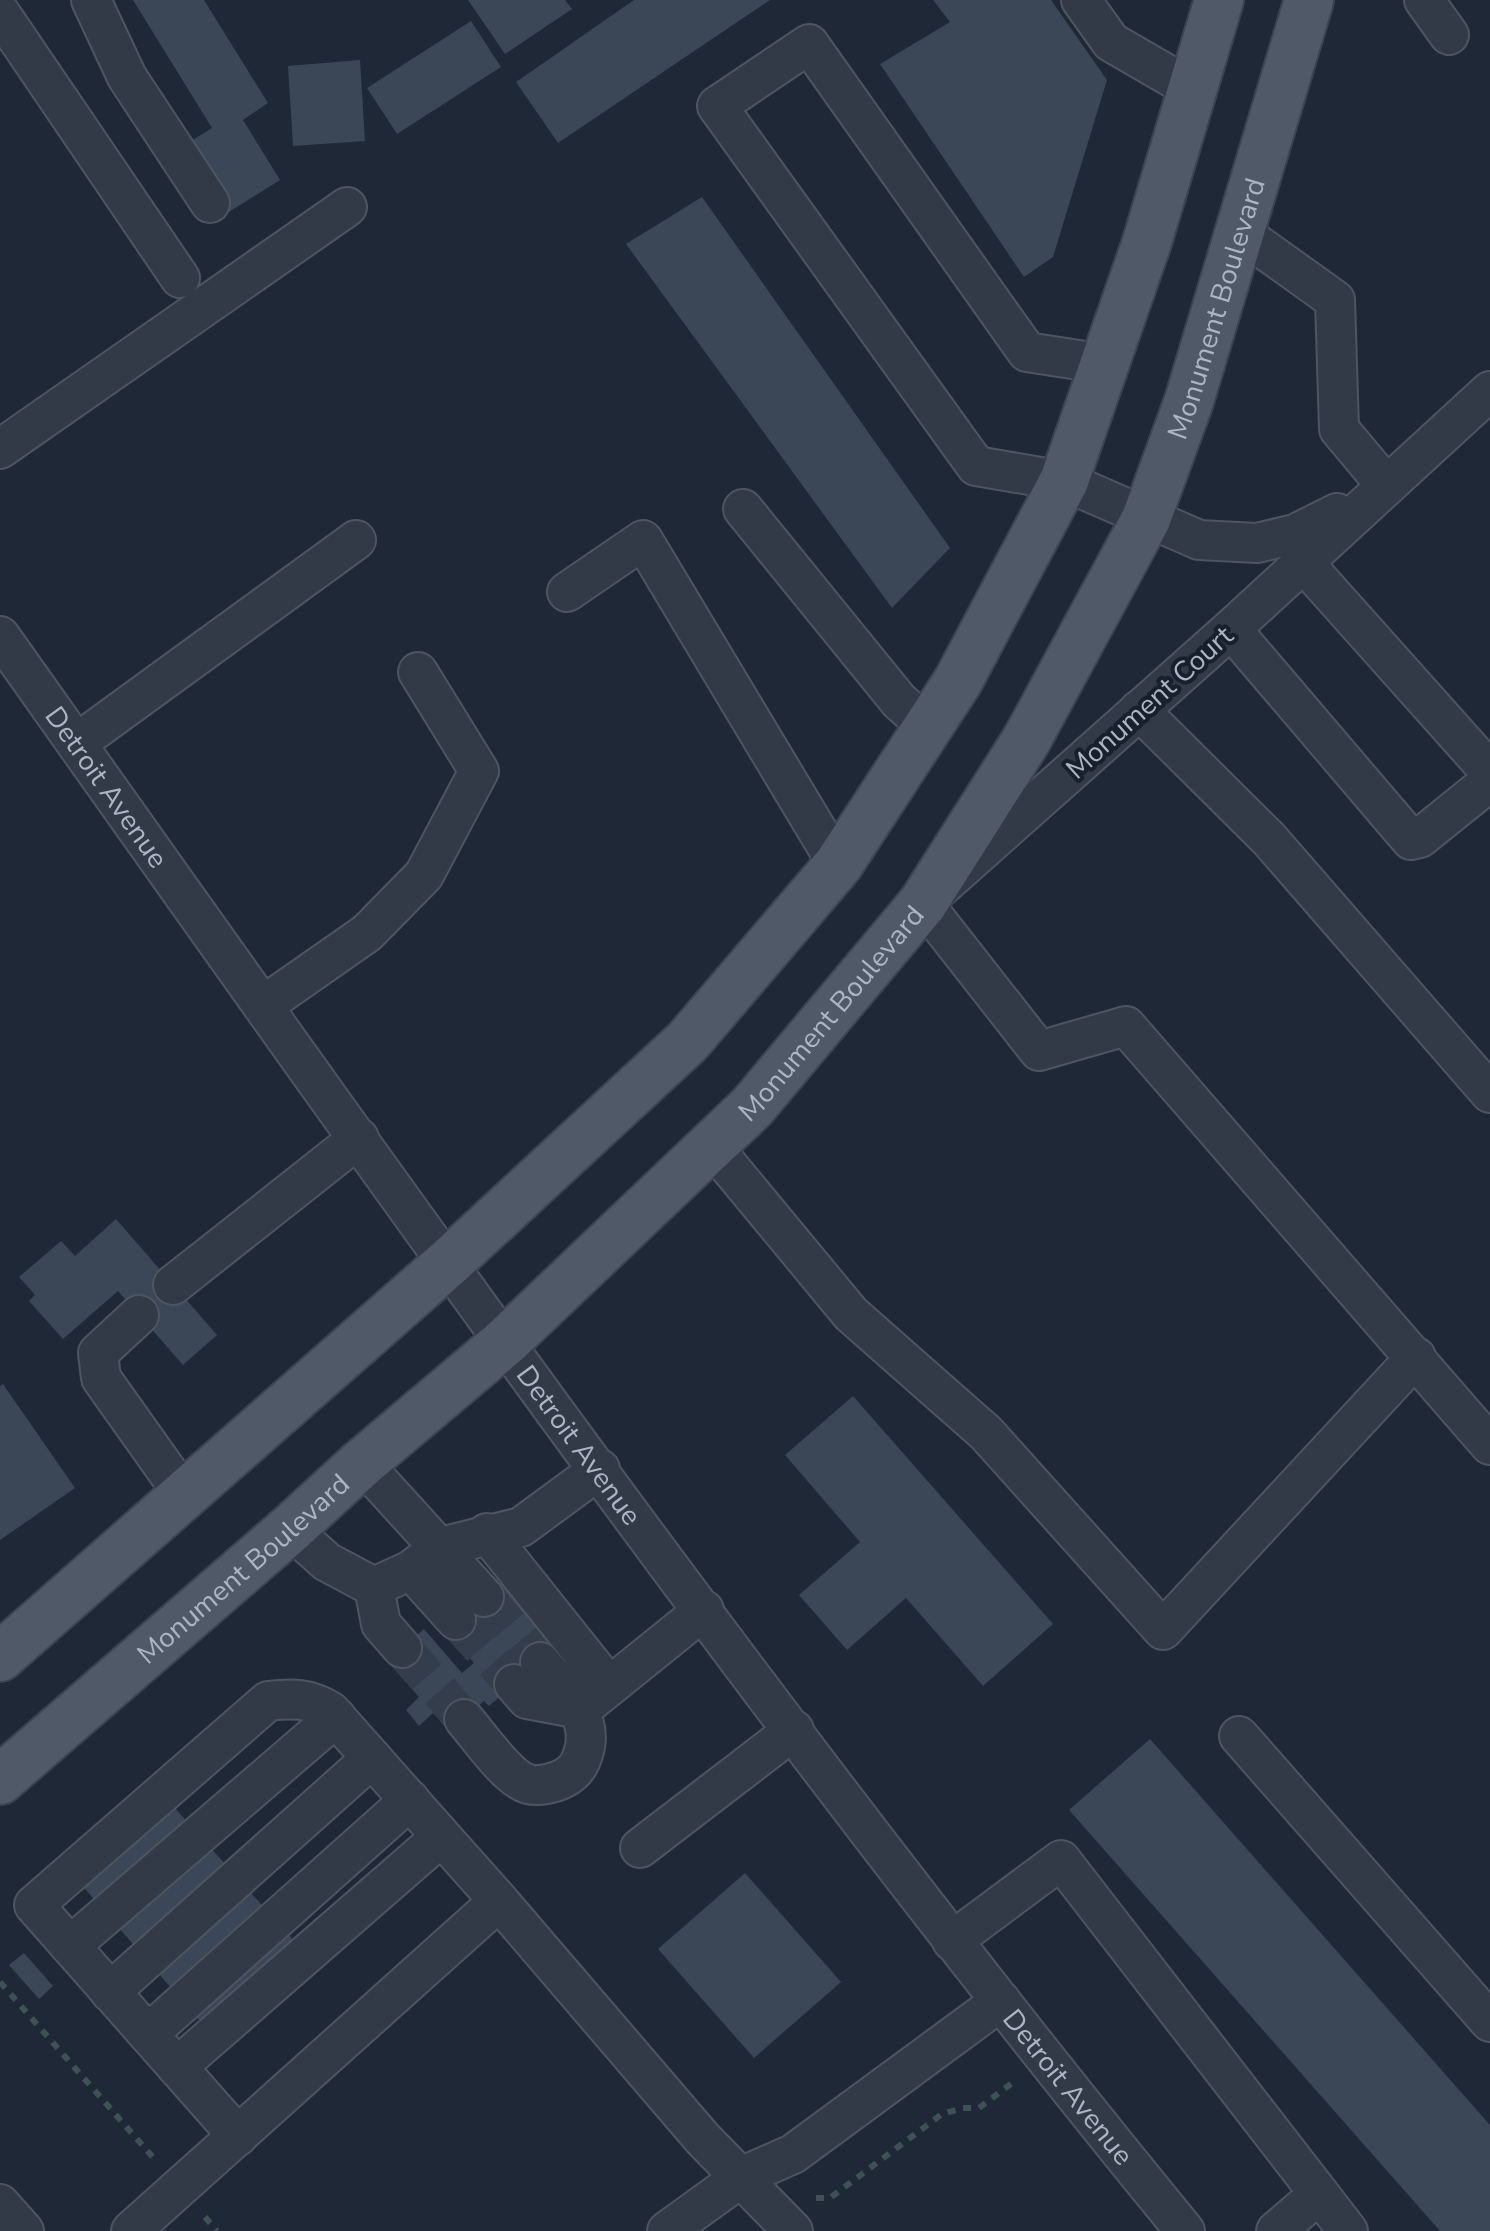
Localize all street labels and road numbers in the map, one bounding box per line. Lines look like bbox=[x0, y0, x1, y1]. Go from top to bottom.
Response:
street label: Monument Boulevard bbox=[1159, 174, 1275, 445]
street label: Monument Court bbox=[1058, 617, 1242, 788]
street label: Detroit Avenue bbox=[36, 699, 177, 876]
street label: Monument Boulevard bbox=[730, 898, 933, 1131]
street label: Detroit Avenue bbox=[507, 1358, 650, 1533]
street label: Monument Boulevard bbox=[129, 1466, 358, 1673]
street label: Detroit Avenue bbox=[994, 2001, 1142, 2173]

